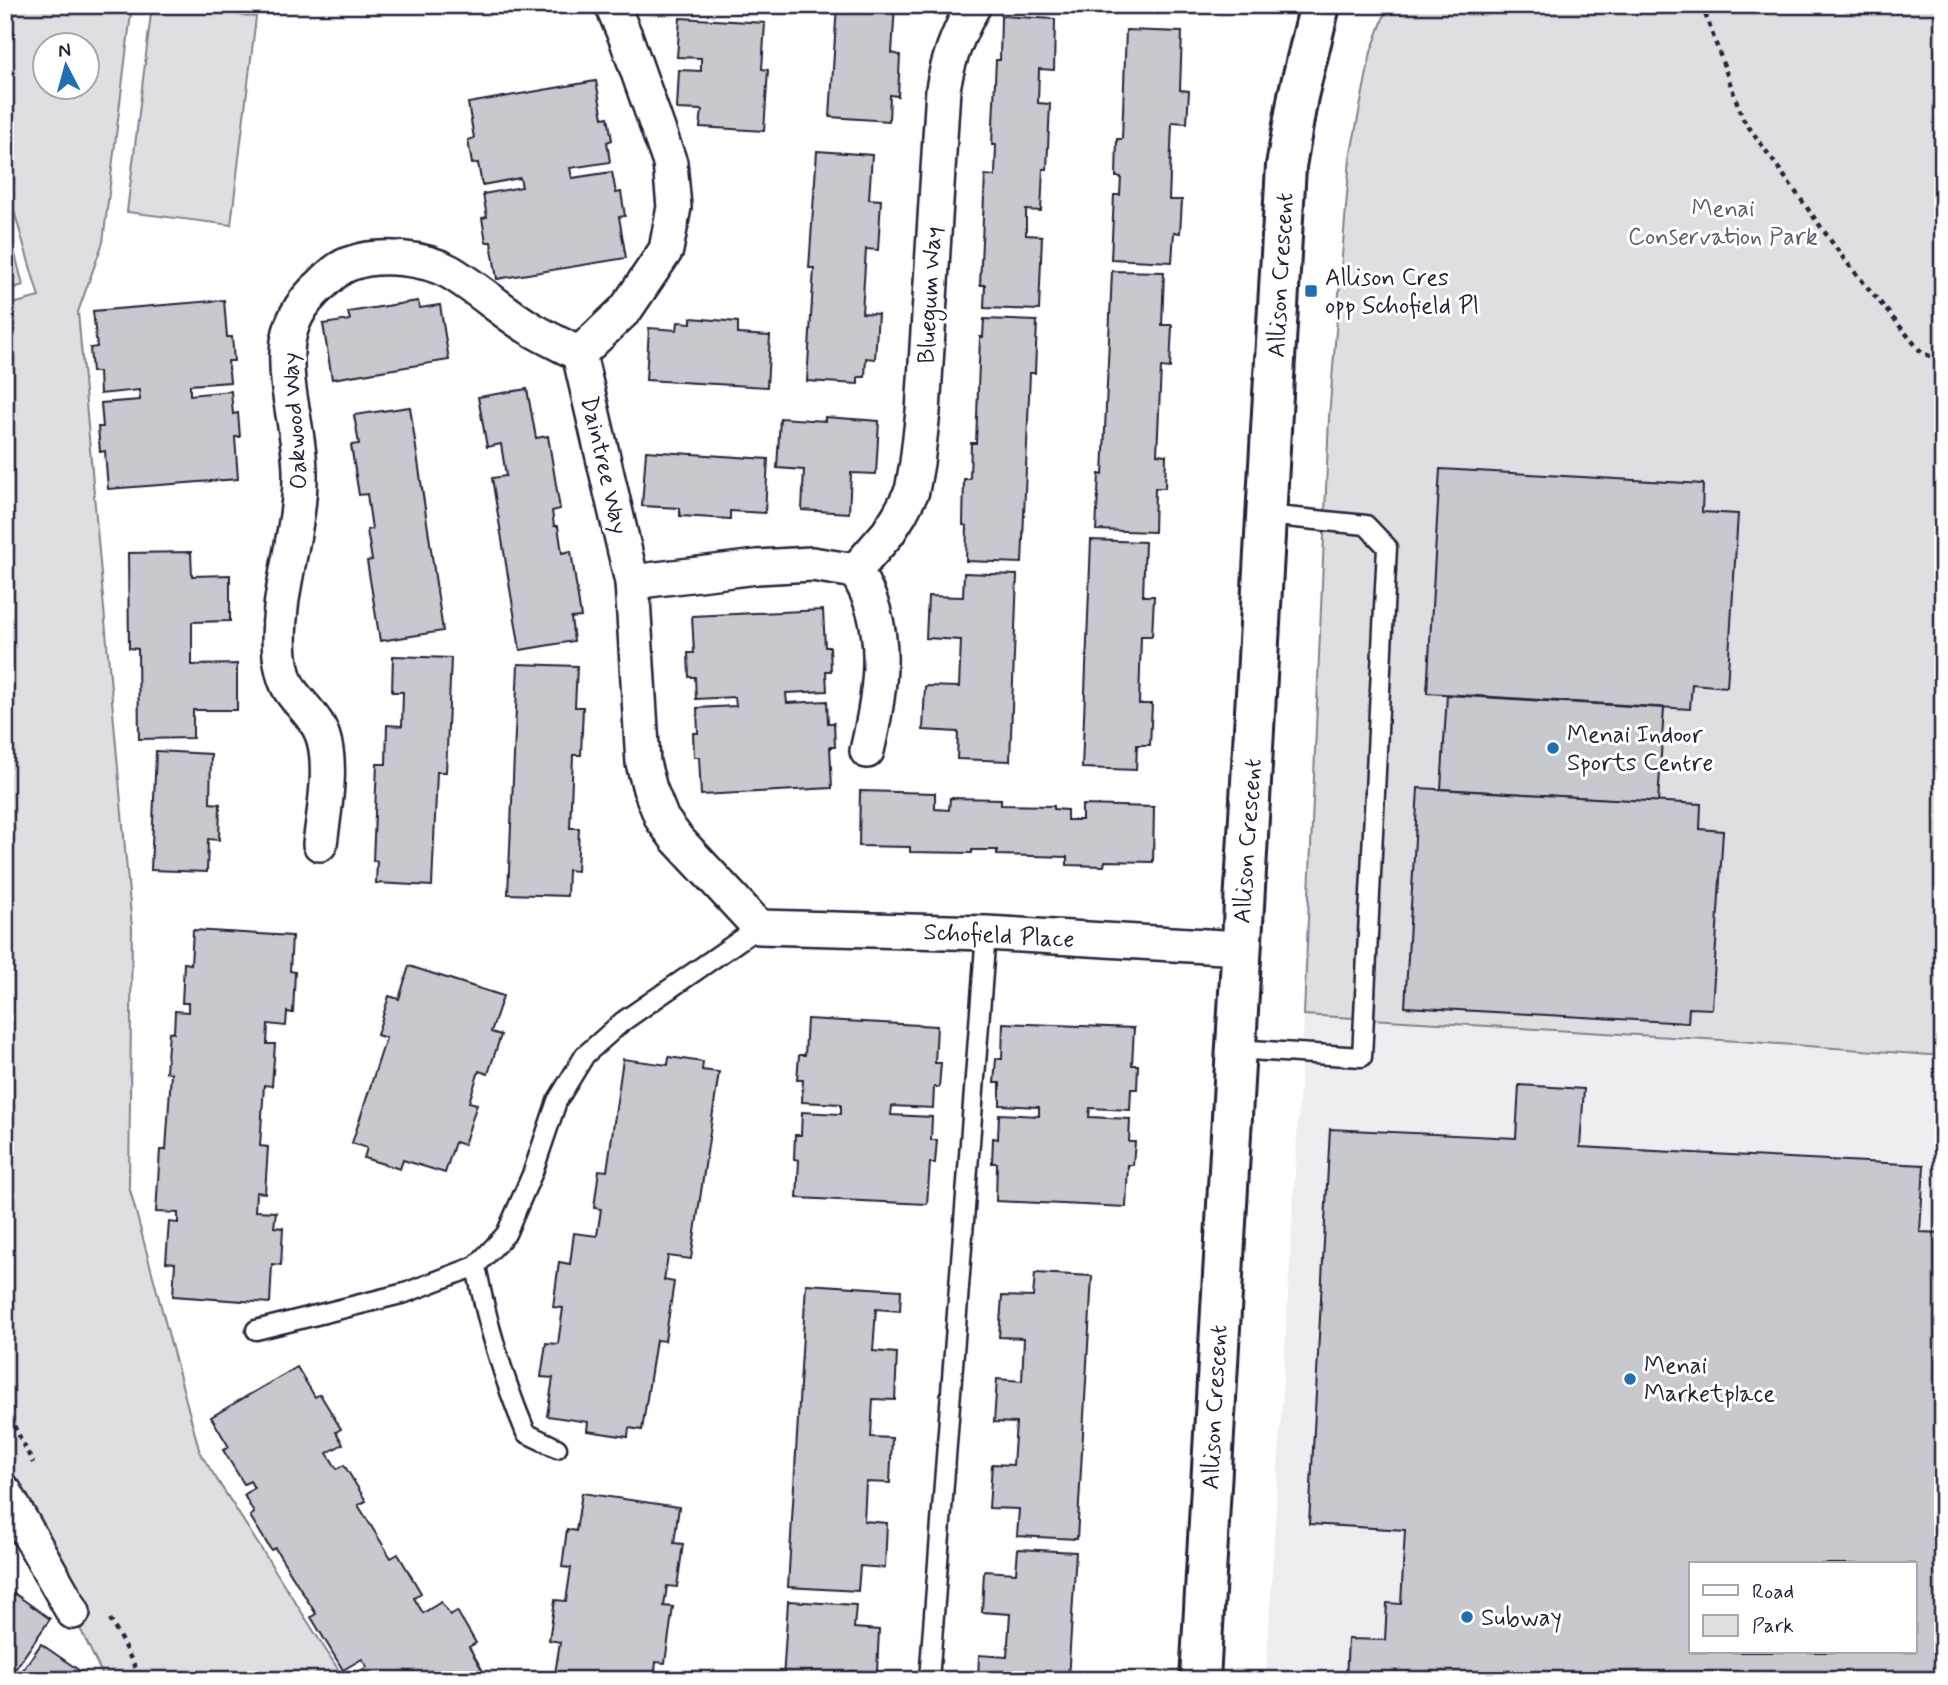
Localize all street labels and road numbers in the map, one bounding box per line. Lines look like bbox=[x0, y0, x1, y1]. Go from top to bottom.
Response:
street label: Allison Crescent bbox=[1262, 192, 1301, 358]
street label: Bluegum Way bbox=[911, 226, 952, 365]
street label: Oakwood Way bbox=[275, 351, 316, 491]
street label: Daintree Way bbox=[573, 393, 634, 537]
street label: Allison Crescent bbox=[1227, 758, 1270, 925]
street label: Schofield Place bbox=[923, 917, 1075, 956]
street label: Allison Crescent bbox=[1196, 1324, 1235, 1490]

